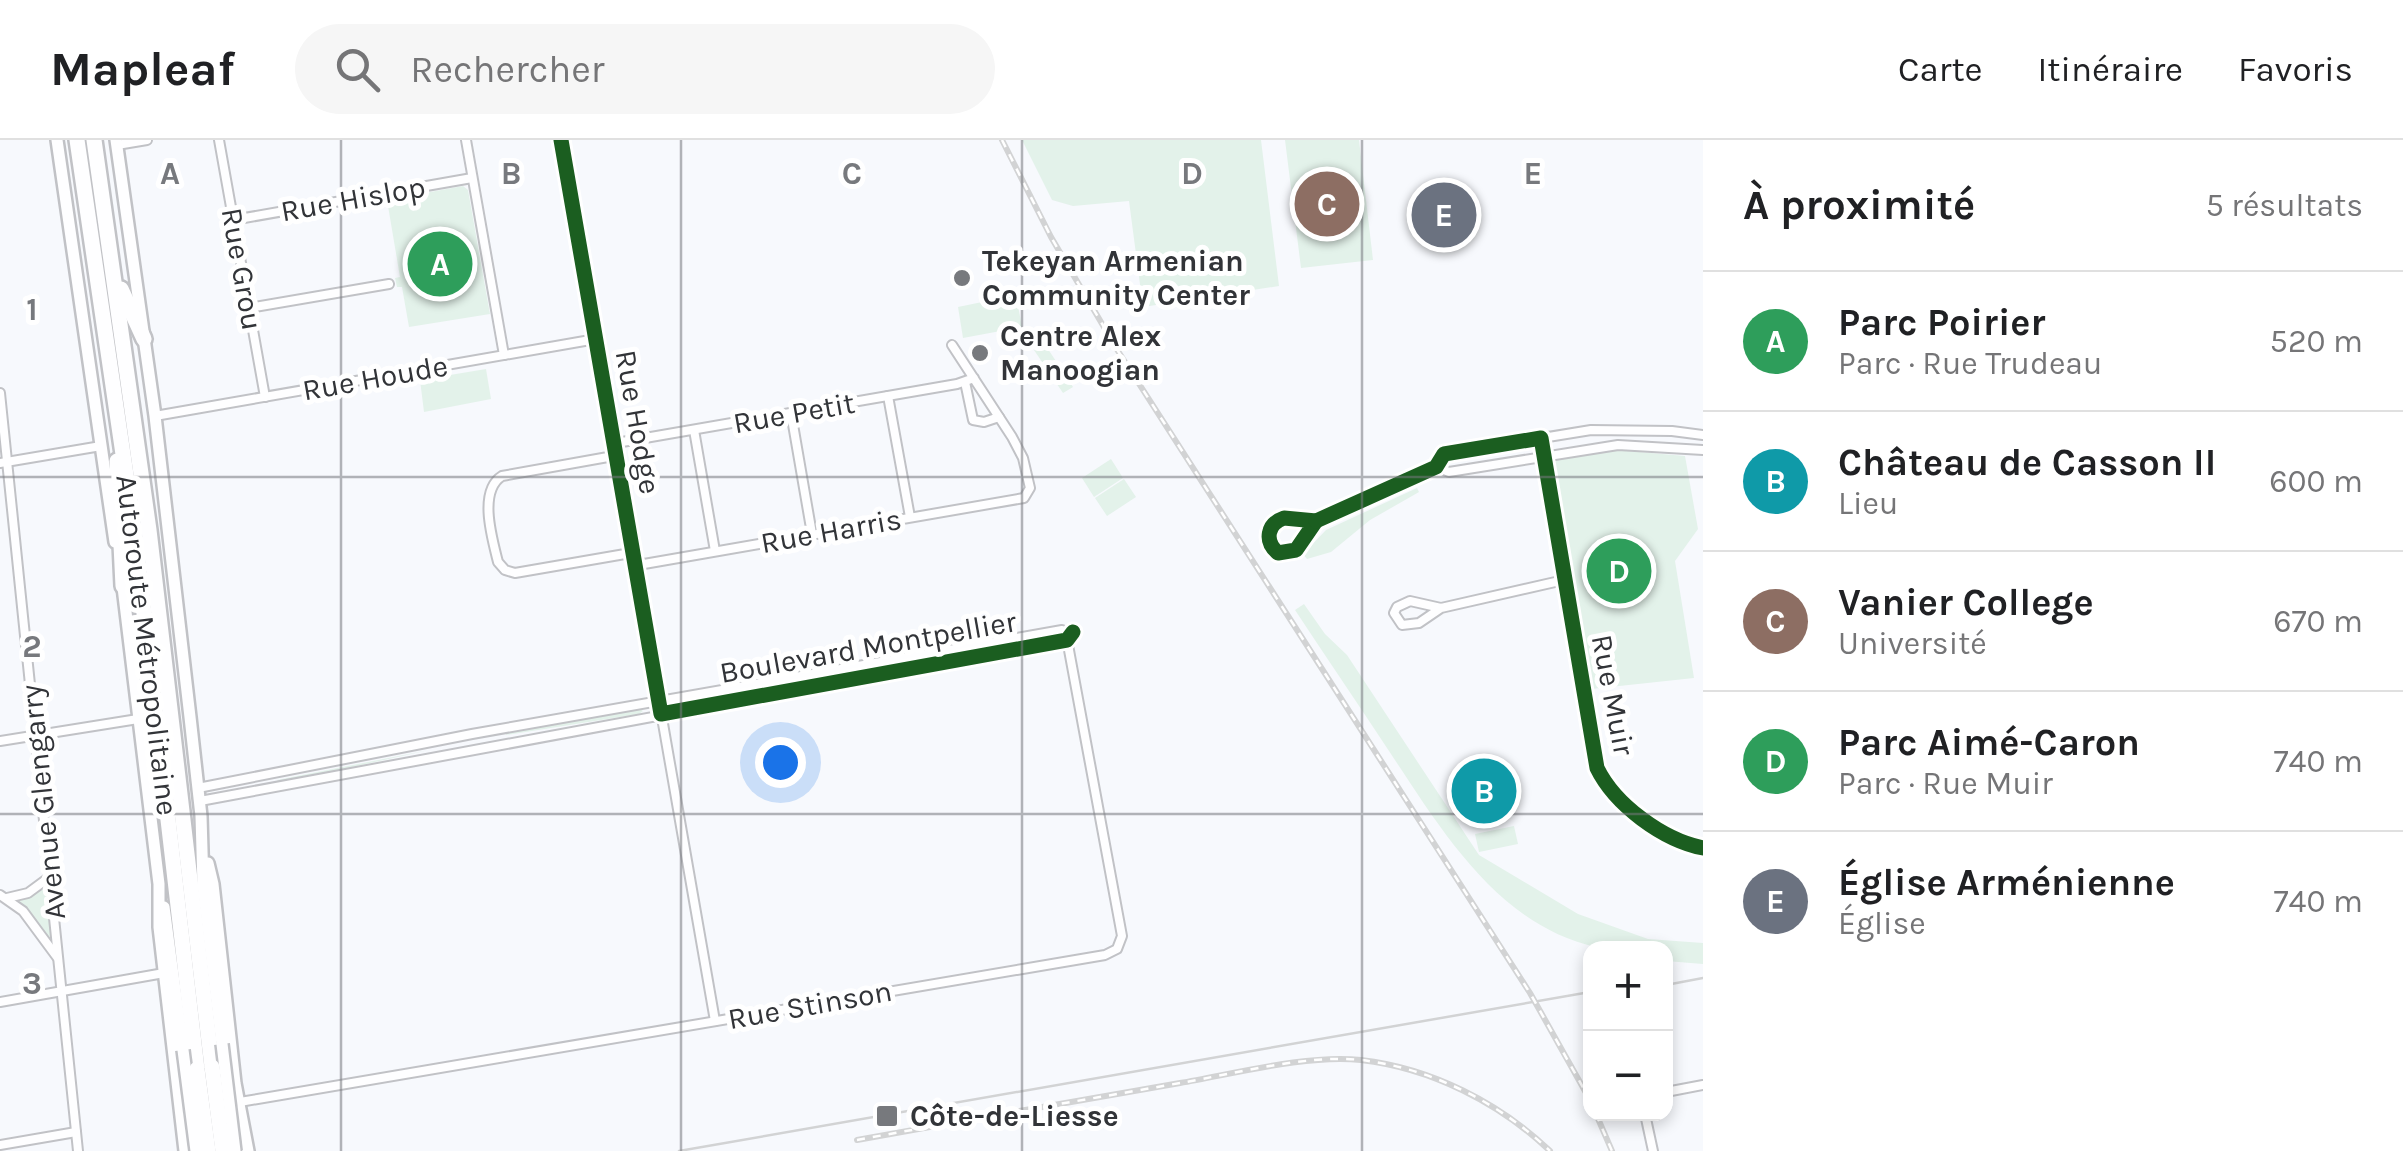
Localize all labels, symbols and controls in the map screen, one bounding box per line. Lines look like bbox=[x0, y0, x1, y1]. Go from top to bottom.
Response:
search box bbox=[295, 24, 995, 114]
text: Mapleaf bbox=[50, 41, 235, 97]
icon: search bbox=[330, 42, 385, 97]
text: Rechercher bbox=[410, 47, 605, 92]
text: Carte bbox=[1898, 49, 1983, 90]
text: Itinéraire bbox=[2038, 49, 2183, 90]
text: Favoris bbox=[2238, 49, 2353, 90]
text: A bbox=[160, 155, 180, 192]
text: B bbox=[501, 155, 521, 192]
text: C bbox=[842, 155, 862, 192]
text: D bbox=[1181, 155, 1203, 192]
text: E bbox=[1524, 155, 1542, 192]
pin: C bbox=[1294, 167, 1360, 242]
street label: Rue Hislop bbox=[278, 169, 428, 229]
pin: E bbox=[1412, 178, 1476, 252]
text: À proximité bbox=[1743, 180, 1975, 230]
text: 5 résultats bbox=[2206, 187, 2363, 224]
street label: Rue Grou bbox=[214, 205, 270, 333]
pin: A bbox=[408, 226, 472, 302]
place label: Tekeyan Armenian Community Center bbox=[982, 243, 1250, 313]
marker: Tekeyan Armenian Community Center bbox=[951, 267, 973, 289]
text: 1 bbox=[26, 291, 38, 328]
text: Parc Poirier bbox=[1838, 300, 2045, 345]
place label: Centre Alex Manoogian bbox=[1000, 318, 1161, 388]
text: A bbox=[1765, 323, 1786, 360]
text: 520 m bbox=[2270, 323, 2363, 360]
marker: Centre Alex Manoogian bbox=[969, 342, 991, 364]
text: Parc · Rue Trudeau bbox=[1838, 345, 2102, 382]
street label: Rue Hodge bbox=[608, 347, 668, 497]
street label: Rue Houde bbox=[300, 348, 450, 408]
street label: Rue Petit bbox=[731, 385, 857, 441]
text: Château de Casson II bbox=[1838, 440, 2216, 485]
text: B bbox=[1765, 463, 1786, 500]
text: 600 m bbox=[2269, 463, 2363, 500]
street label: Autoroute Métropolitaine bbox=[108, 473, 186, 817]
text: Lieu bbox=[1838, 485, 1898, 522]
street label: Rue Harris bbox=[758, 501, 904, 561]
pin: D bbox=[1586, 534, 1652, 608]
text: Vanier College bbox=[1838, 580, 2094, 625]
street label: Boulevard Montpellier bbox=[717, 603, 1019, 691]
text: C bbox=[1765, 603, 1786, 640]
text: 670 m bbox=[2273, 603, 2363, 640]
text: Université bbox=[1838, 625, 1987, 662]
text: 2 bbox=[22, 628, 42, 665]
street label: Rue Muir bbox=[1584, 631, 1642, 759]
street label: Avenue Glengarry bbox=[13, 683, 73, 921]
text: Parc Aimé-Caron bbox=[1838, 720, 2140, 765]
your location bbox=[755, 737, 806, 788]
text: D bbox=[1765, 743, 1786, 780]
text: 740 m bbox=[2274, 743, 2363, 780]
pin: B bbox=[1452, 754, 1516, 828]
text: Parc · Rue Muir bbox=[1838, 765, 2053, 802]
text: Église Arménienne bbox=[1838, 860, 2175, 905]
text: E bbox=[1766, 883, 1785, 920]
text: 740 m bbox=[2274, 883, 2363, 920]
text: Église bbox=[1838, 905, 1926, 942]
map controls bbox=[1583, 941, 1673, 1121]
button: + bbox=[1583, 941, 1673, 1031]
text: 3 bbox=[22, 965, 42, 1002]
street label: Rue Stinson bbox=[725, 973, 895, 1037]
button: − bbox=[1583, 1031, 1673, 1121]
place label: Côte-de-Liesse bbox=[910, 1098, 1119, 1134]
marker: Côte-de-Liesse bbox=[874, 1103, 900, 1129]

